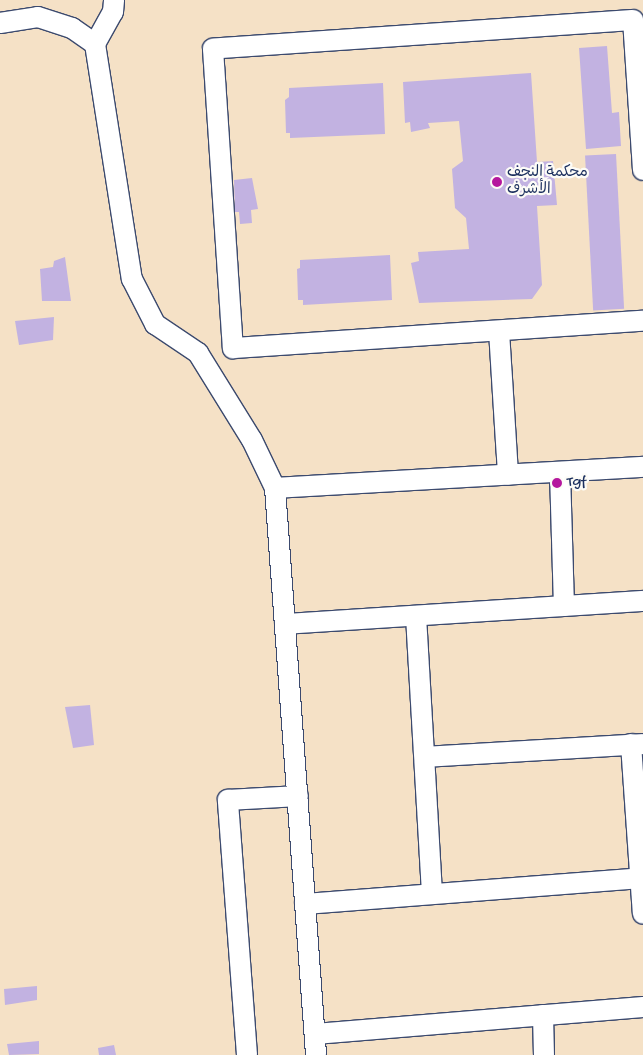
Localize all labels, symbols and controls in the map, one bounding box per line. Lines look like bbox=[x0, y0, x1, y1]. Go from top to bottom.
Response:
place label: محكمة النجف الأشرف bbox=[507, 164, 588, 199]
marker: محكمة النجف الأشرف bbox=[491, 176, 503, 188]
place label: Tgf bbox=[567, 474, 586, 492]
marker: Tgf bbox=[551, 477, 563, 489]

